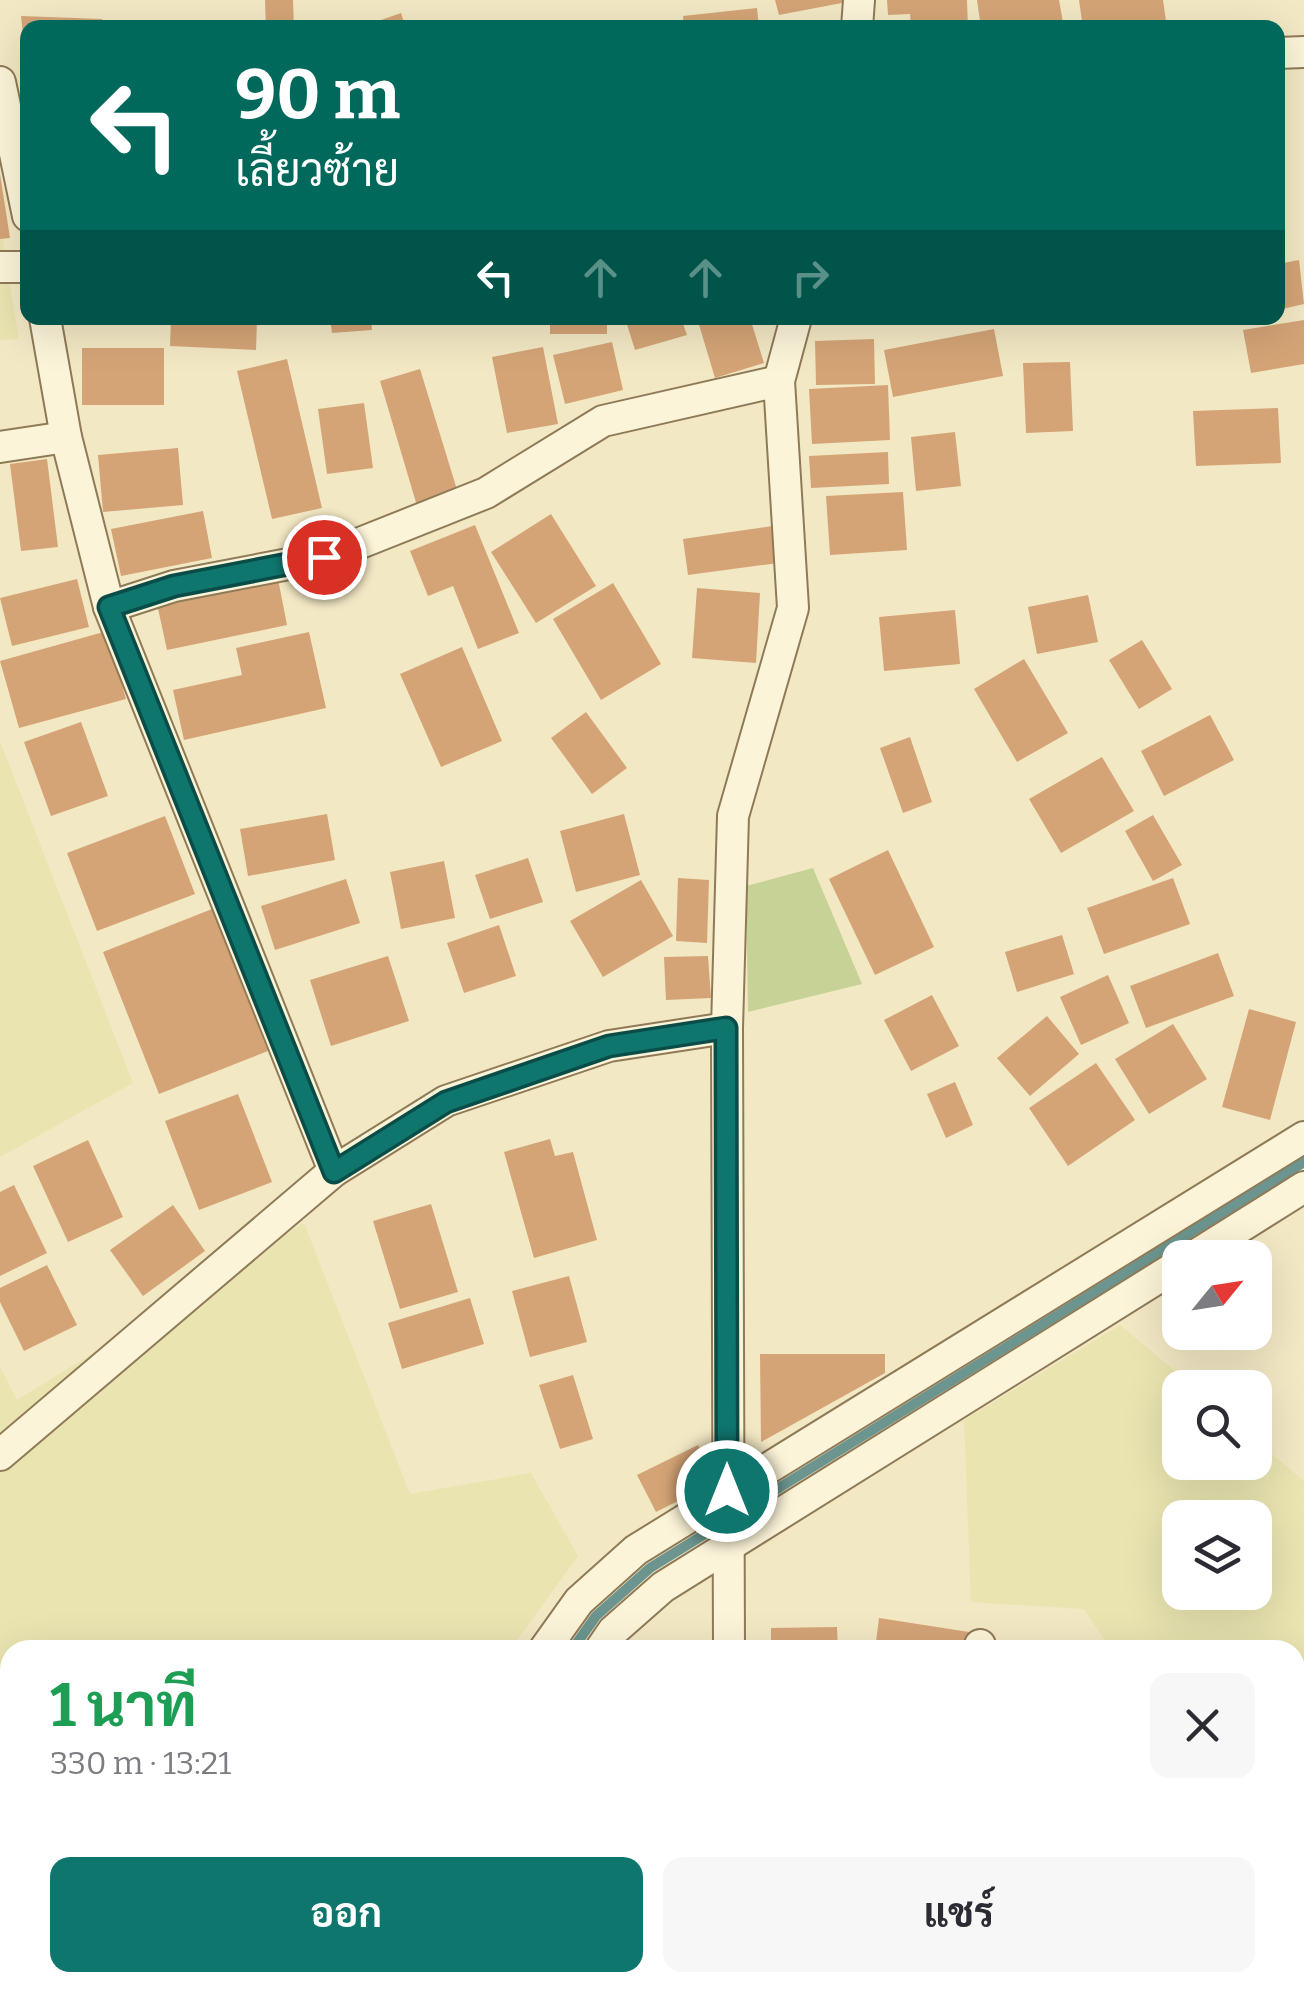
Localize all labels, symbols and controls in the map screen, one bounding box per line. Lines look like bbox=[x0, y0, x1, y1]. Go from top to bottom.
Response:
text: 90 m bbox=[235, 53, 400, 137]
icon: left bbox=[70, 60, 200, 190]
text: เลี้ยวซ้าย bbox=[235, 144, 399, 198]
icon: left bbox=[468, 250, 523, 305]
icon: ahead bbox=[573, 250, 628, 305]
icon: ahead bbox=[678, 250, 733, 305]
icon: right bbox=[783, 250, 838, 305]
pin bbox=[282, 515, 367, 600]
icon: arrive bbox=[297, 530, 352, 585]
north arrow bbox=[1162, 1240, 1272, 1350]
map controls bbox=[1162, 1240, 1272, 1610]
button: search bbox=[1162, 1370, 1272, 1480]
position arrow bbox=[675, 1439, 779, 1543]
button: layers bbox=[1162, 1500, 1272, 1610]
text: 1 นาที bbox=[50, 1670, 197, 1742]
button: close bbox=[1150, 1673, 1255, 1778]
text: 330 m · 13:21 bbox=[50, 1744, 231, 1782]
button: ออก bbox=[50, 1857, 643, 1972]
button: แชร์ bbox=[663, 1857, 1255, 1972]

